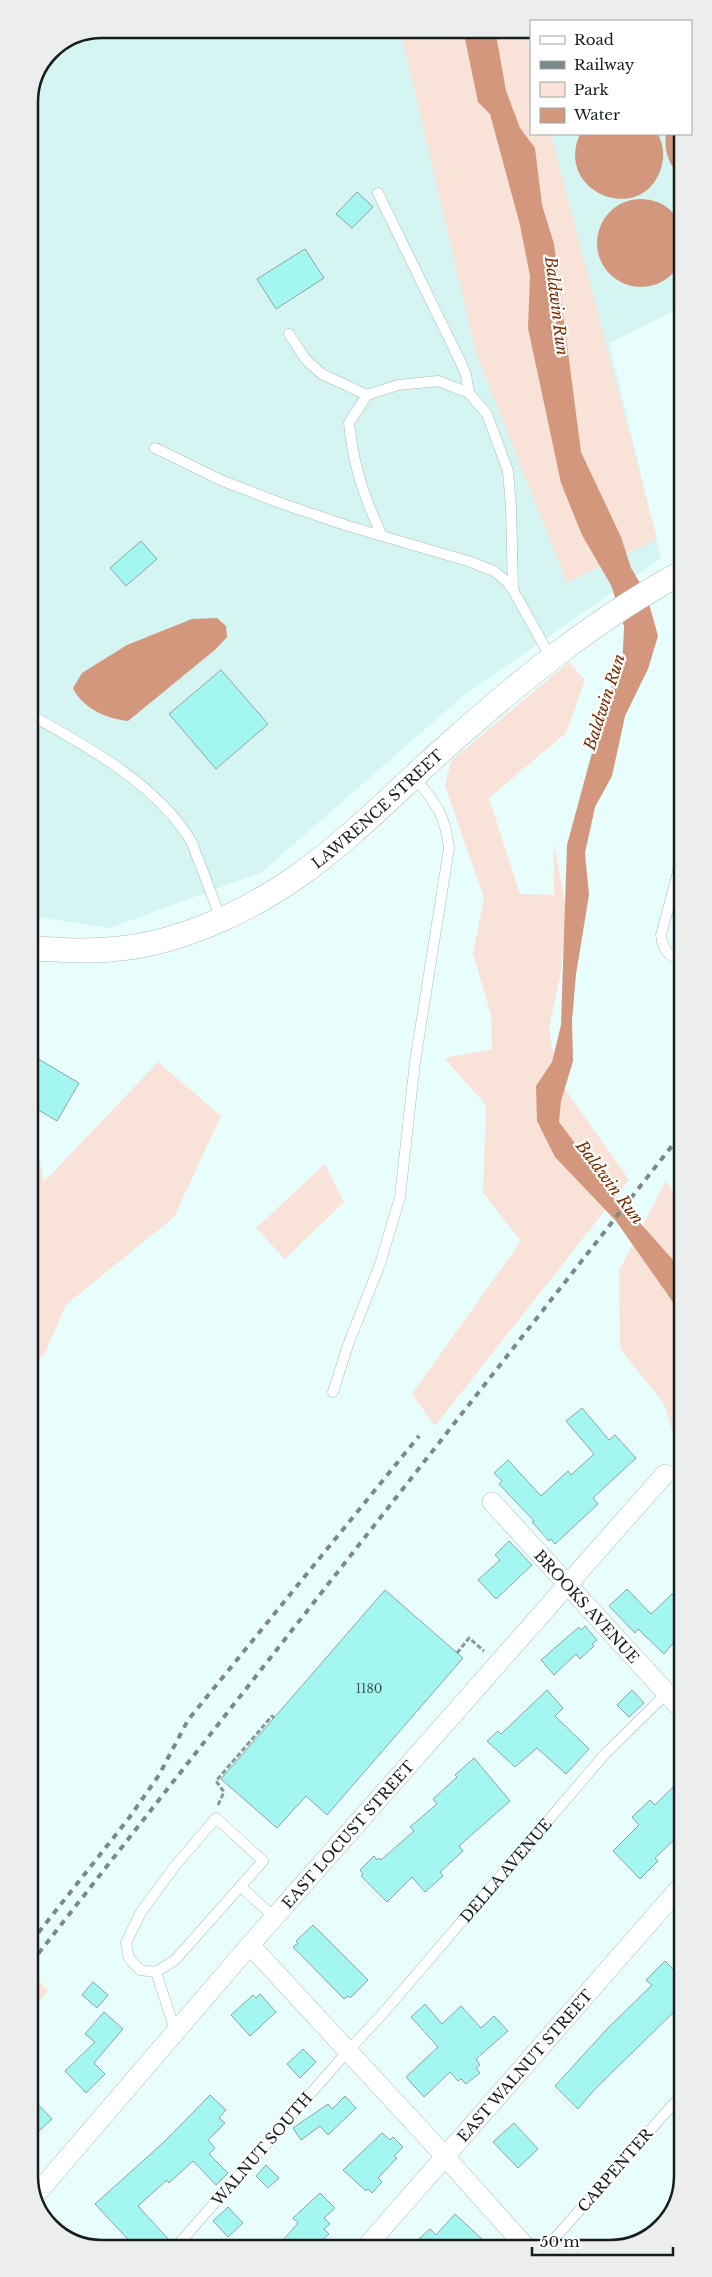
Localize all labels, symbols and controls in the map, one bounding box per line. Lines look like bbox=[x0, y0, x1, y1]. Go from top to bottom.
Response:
legend bbox=[530, 20, 692, 135]
text: Road bbox=[574, 30, 614, 49]
text: Railway bbox=[574, 55, 635, 74]
text: Park bbox=[574, 80, 610, 99]
text: Water bbox=[573, 105, 621, 124]
water label: Baldwin Run bbox=[541, 254, 573, 357]
water label: Baldwin Run bbox=[579, 651, 629, 754]
street label: LAWRENCE STREET bbox=[308, 745, 446, 872]
water label: Baldwin Run bbox=[571, 1135, 648, 1228]
street label: BROOKS AVENUE bbox=[531, 1546, 644, 1667]
house number: 1180 bbox=[356, 1681, 382, 1696]
street label: EAST LOCUST STREET bbox=[277, 1756, 418, 1912]
street label: DELLA AVENUE bbox=[456, 1814, 555, 1926]
street label: EAST WALNUT STREET bbox=[453, 1985, 596, 2146]
street label: WALNUT SOUTH bbox=[207, 2088, 316, 2210]
street label: CARPENTER bbox=[573, 2123, 657, 2216]
scale bar bbox=[532, 2224, 673, 2256]
text: 50 m bbox=[540, 2232, 580, 2251]

